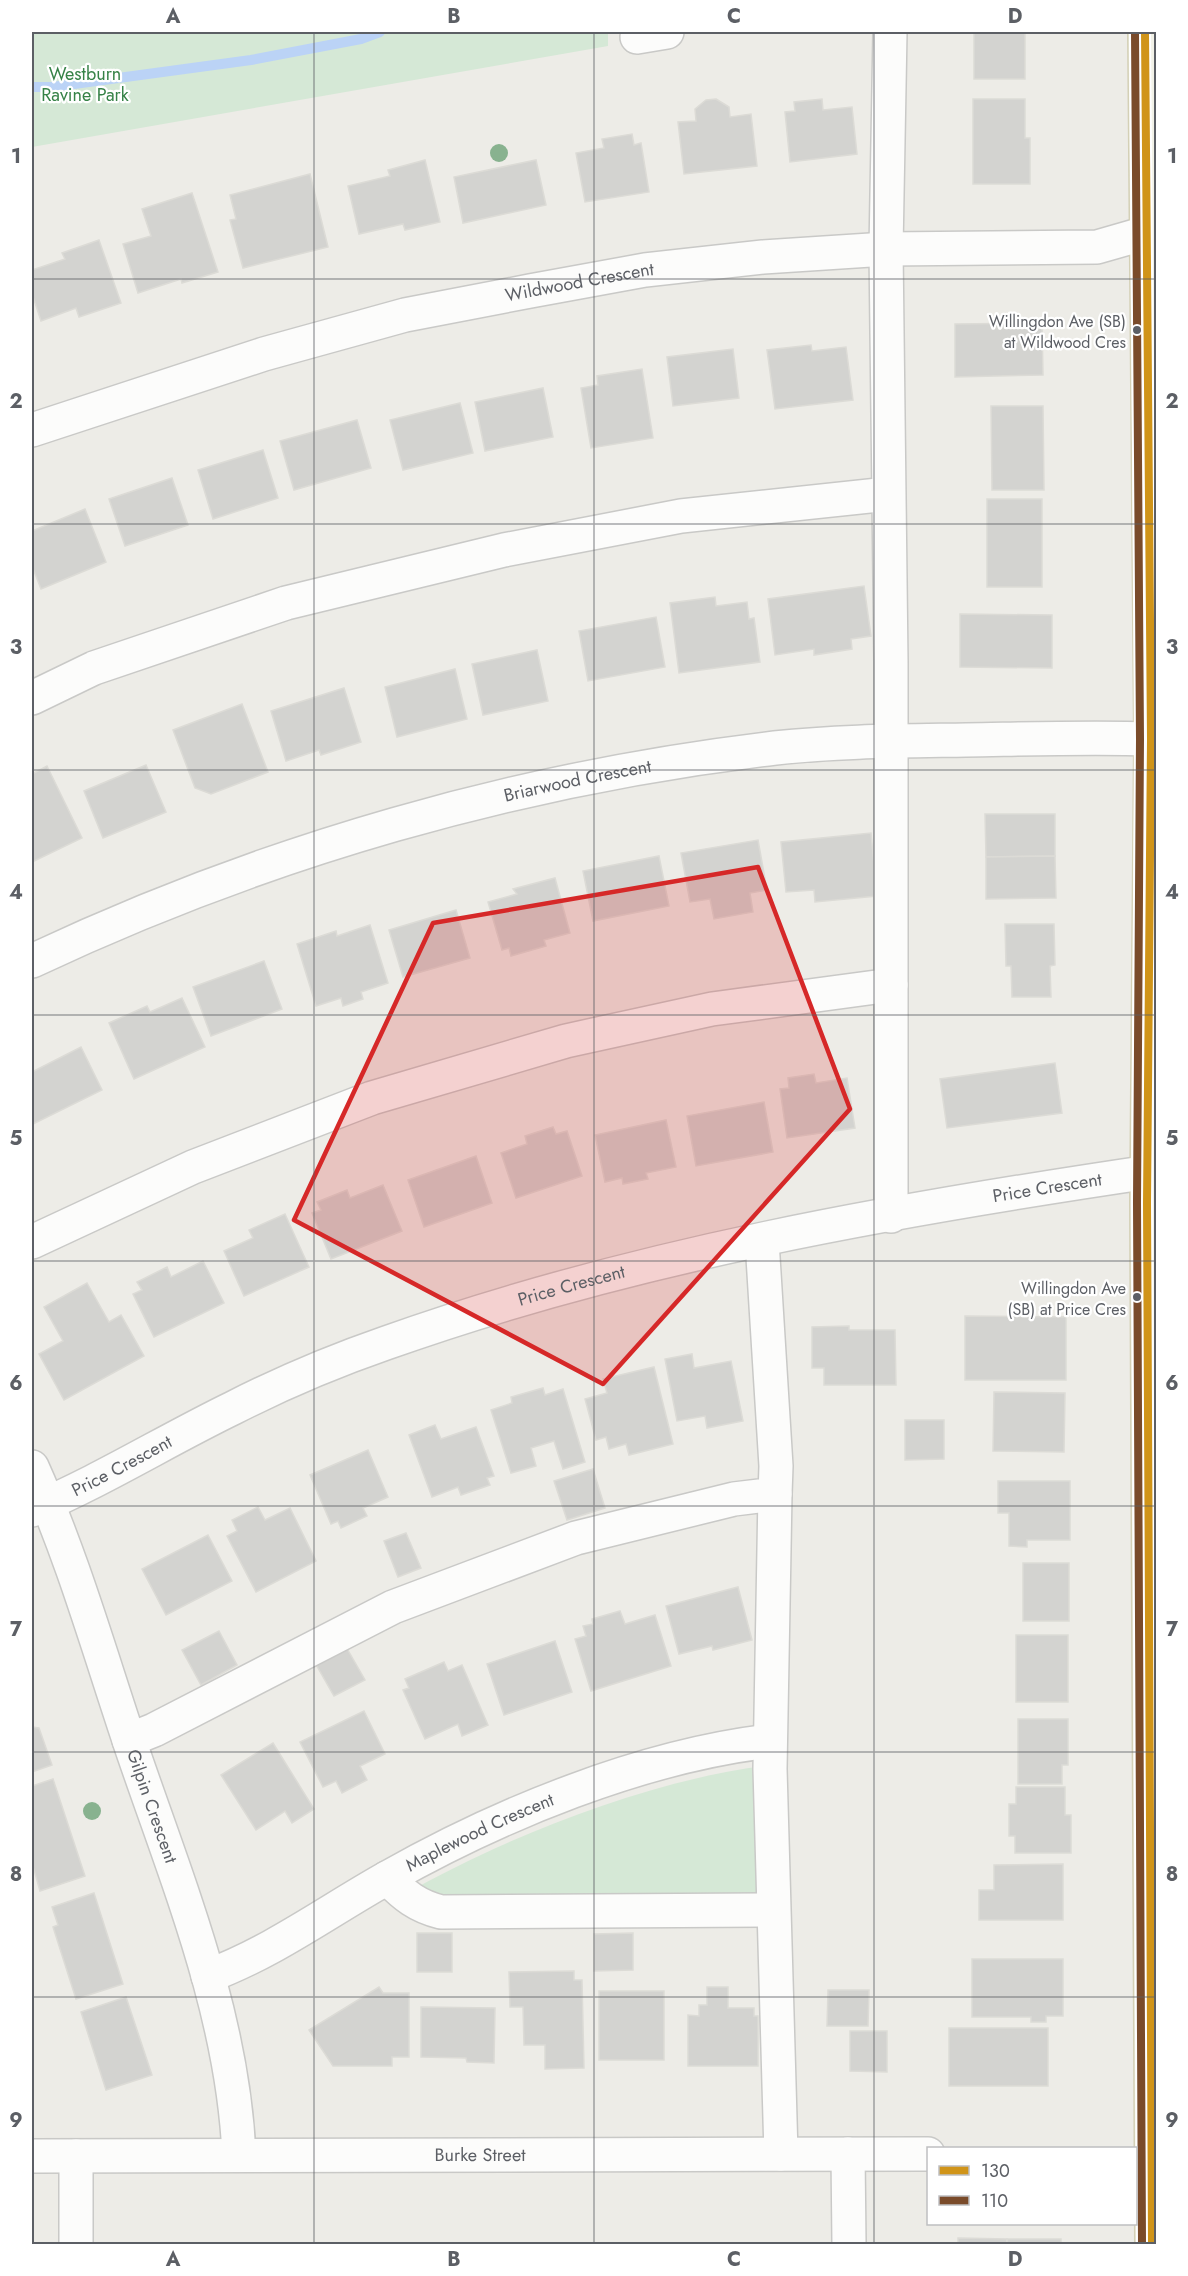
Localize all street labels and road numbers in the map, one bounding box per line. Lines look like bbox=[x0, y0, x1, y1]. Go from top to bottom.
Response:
street label: Wildwood Crescent bbox=[503, 256, 656, 308]
street label: Briarwood Crescent bbox=[501, 753, 654, 809]
street label: Price Crescent bbox=[991, 1166, 1104, 1209]
street label: Price Crescent bbox=[515, 1258, 628, 1313]
street label: Price Crescent bbox=[67, 1429, 177, 1503]
street label: Gilpin Crescent bbox=[120, 1746, 184, 1867]
street label: Maplewood Crescent bbox=[401, 1786, 558, 1878]
street label: Burke Street bbox=[434, 2142, 526, 2168]

